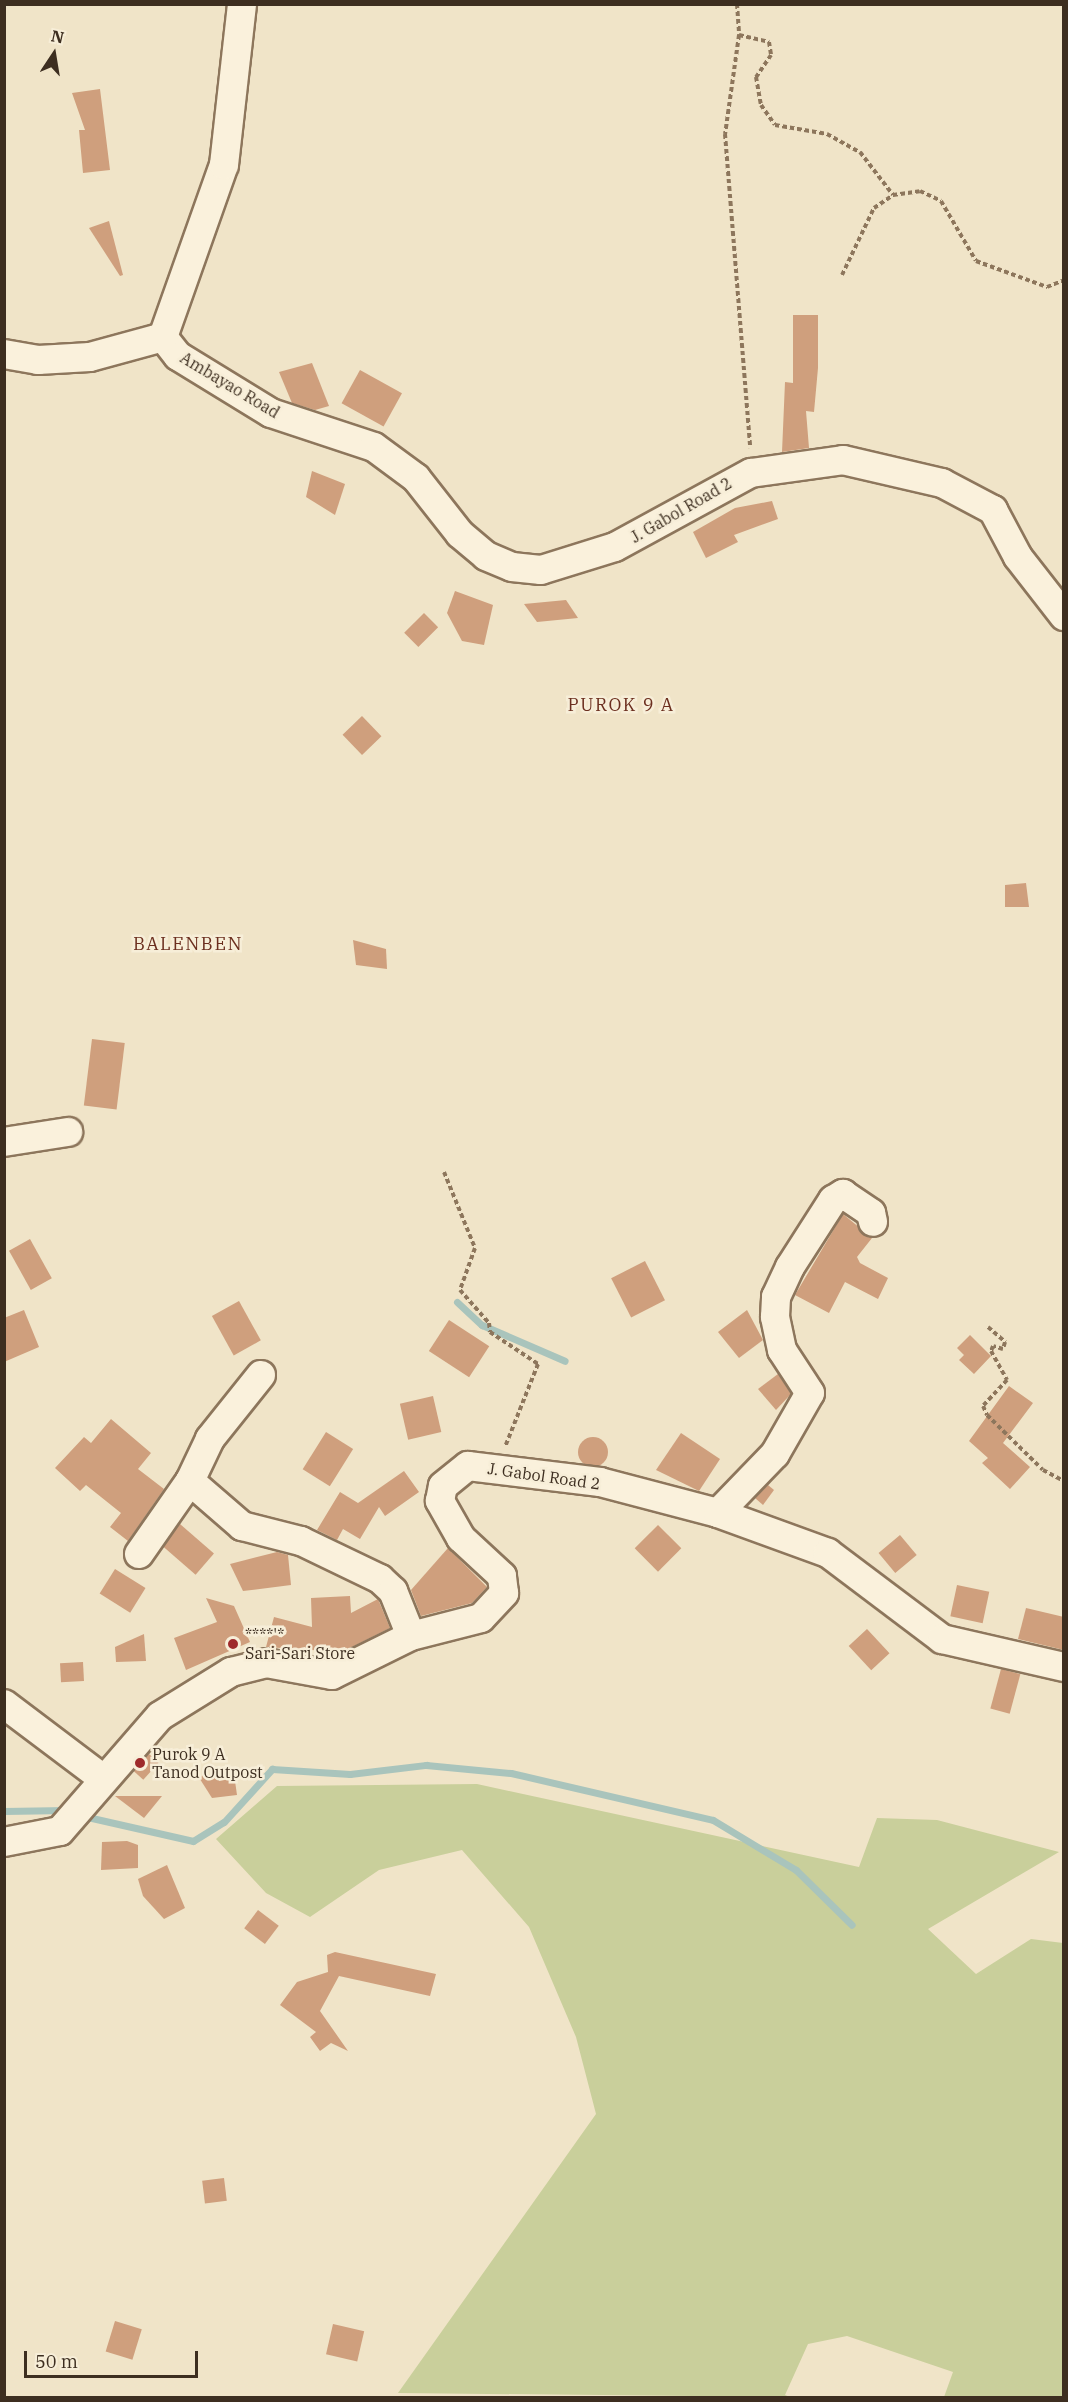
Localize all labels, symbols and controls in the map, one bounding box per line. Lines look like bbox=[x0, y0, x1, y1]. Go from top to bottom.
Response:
north arrow bbox=[24, 24, 84, 84]
text: N bbox=[49, 25, 66, 47]
street label: Ambayao Road bbox=[177, 348, 283, 422]
street label: J. Gabol Road 2 bbox=[627, 473, 735, 547]
district label: PUROK 9 A bbox=[567, 694, 675, 716]
district label: BALENBEN bbox=[133, 933, 243, 955]
street label: J. Gabol Road 2 bbox=[486, 1459, 602, 1493]
place label: ****'* Sari-Sari Store bbox=[245, 1625, 355, 1663]
marker: ****'* Sari-Sari Store bbox=[226, 1637, 240, 1651]
place label: Purok 9 A Tanod Outpost bbox=[152, 1744, 263, 1782]
marker: Purok 9 A Tanod Outpost bbox=[133, 1756, 147, 1770]
scale bar bbox=[27, 2339, 201, 2377]
text: 50 m bbox=[35, 2350, 78, 2373]

